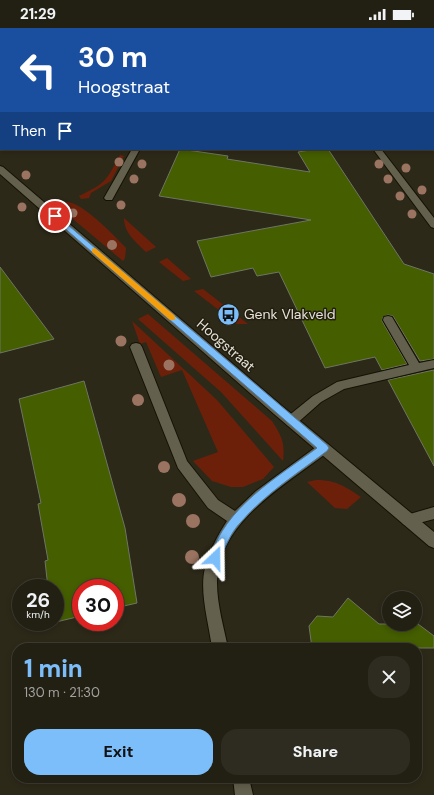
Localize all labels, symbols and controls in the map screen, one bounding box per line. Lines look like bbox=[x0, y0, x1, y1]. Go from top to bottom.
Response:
text: 21:29 bbox=[20, 4, 56, 24]
text: 30 m bbox=[78, 39, 148, 76]
icon: left bbox=[12, 44, 64, 96]
text: Hoogstraat bbox=[78, 75, 170, 99]
icon: arrive bbox=[54, 120, 76, 142]
text: Then bbox=[12, 121, 46, 141]
pin bbox=[38, 199, 72, 233]
icon: arrive bbox=[44, 205, 66, 227]
bus stop icon: Genk Vlakveld bbox=[216, 301, 242, 327]
place label: Genk Vlakveld bbox=[244, 305, 335, 323]
street label: Hoogstraat bbox=[193, 315, 259, 375]
position arrow bbox=[194, 537, 236, 579]
speed limit sign: 30 bbox=[72, 579, 124, 631]
text: 26 bbox=[26, 587, 50, 613]
map controls bbox=[382, 591, 422, 631]
button: layers bbox=[382, 591, 422, 631]
text: km/h bbox=[26, 608, 50, 621]
text: 1 min bbox=[24, 653, 83, 684]
button: close bbox=[368, 656, 410, 698]
text: 130 m · 21:30 bbox=[24, 684, 100, 701]
button: Exit bbox=[24, 729, 213, 775]
button: Share bbox=[221, 729, 410, 775]

